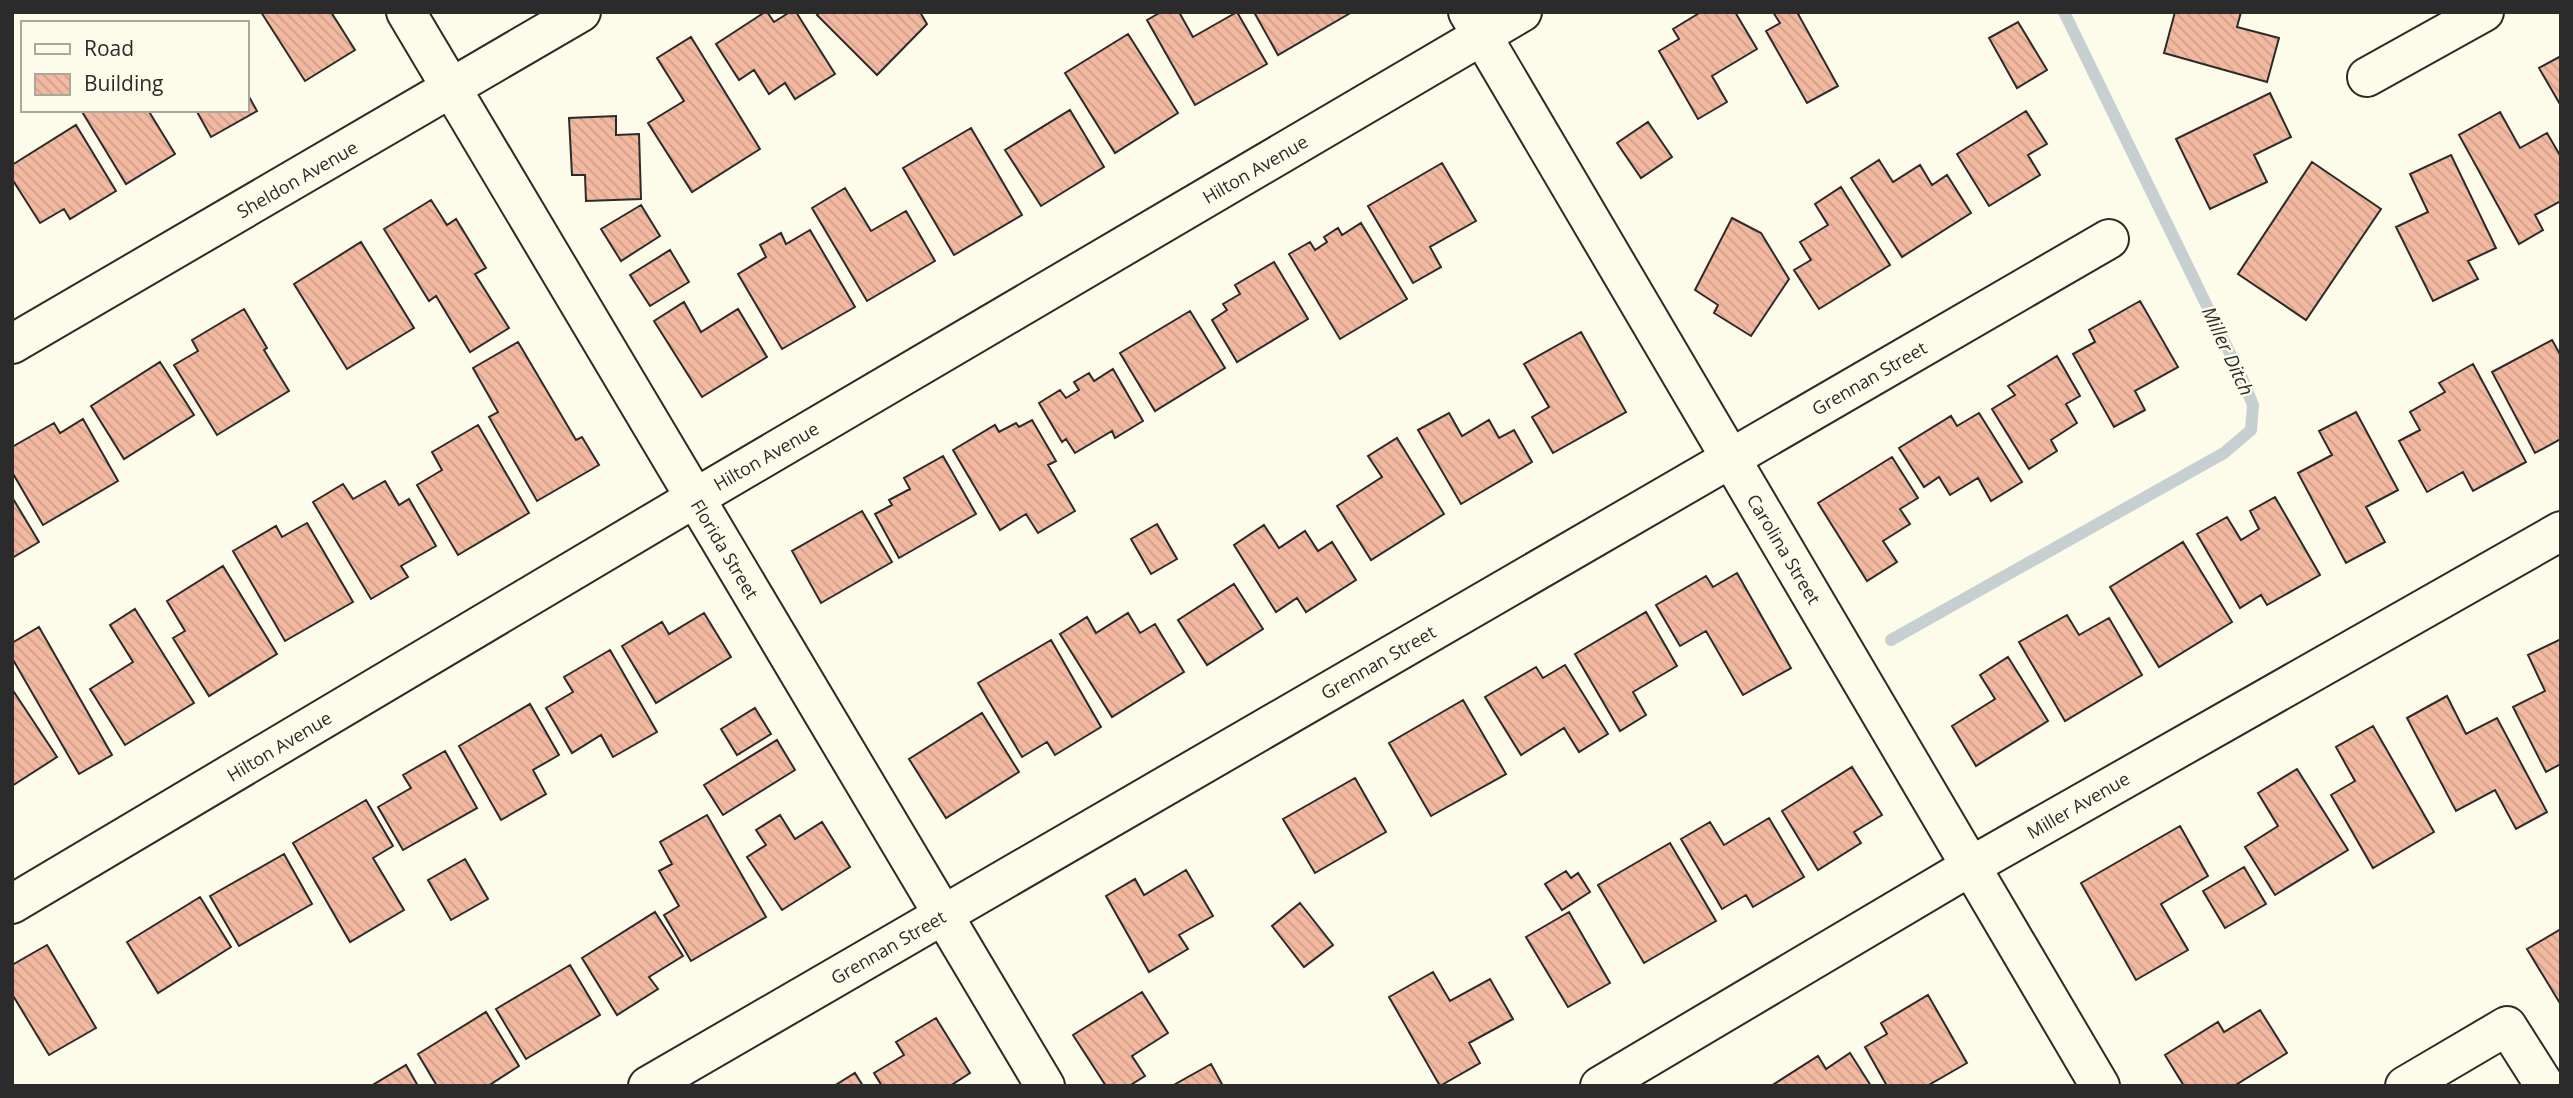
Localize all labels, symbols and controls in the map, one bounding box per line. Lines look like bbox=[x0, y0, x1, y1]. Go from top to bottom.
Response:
legend bbox=[21, 21, 248, 112]
text: Road bbox=[84, 34, 134, 62]
text: Building bbox=[84, 69, 163, 97]
street label: Hilton Avenue bbox=[1198, 129, 1312, 209]
street label: Sheldon Avenue bbox=[232, 135, 362, 223]
water label: Miller Ditch bbox=[2196, 302, 2260, 400]
street label: Grennan Street bbox=[1807, 335, 1931, 421]
street label: Hilton Avenue bbox=[709, 416, 823, 496]
street label: Carolina Street bbox=[1742, 489, 1826, 609]
street label: Florida Street bbox=[686, 495, 764, 603]
street label: Grennan Street bbox=[1316, 619, 1440, 705]
street label: Hilton Avenue bbox=[222, 705, 336, 787]
street label: Miller Avenue bbox=[2022, 766, 2134, 844]
street label: Grennan Street bbox=[826, 904, 950, 990]

